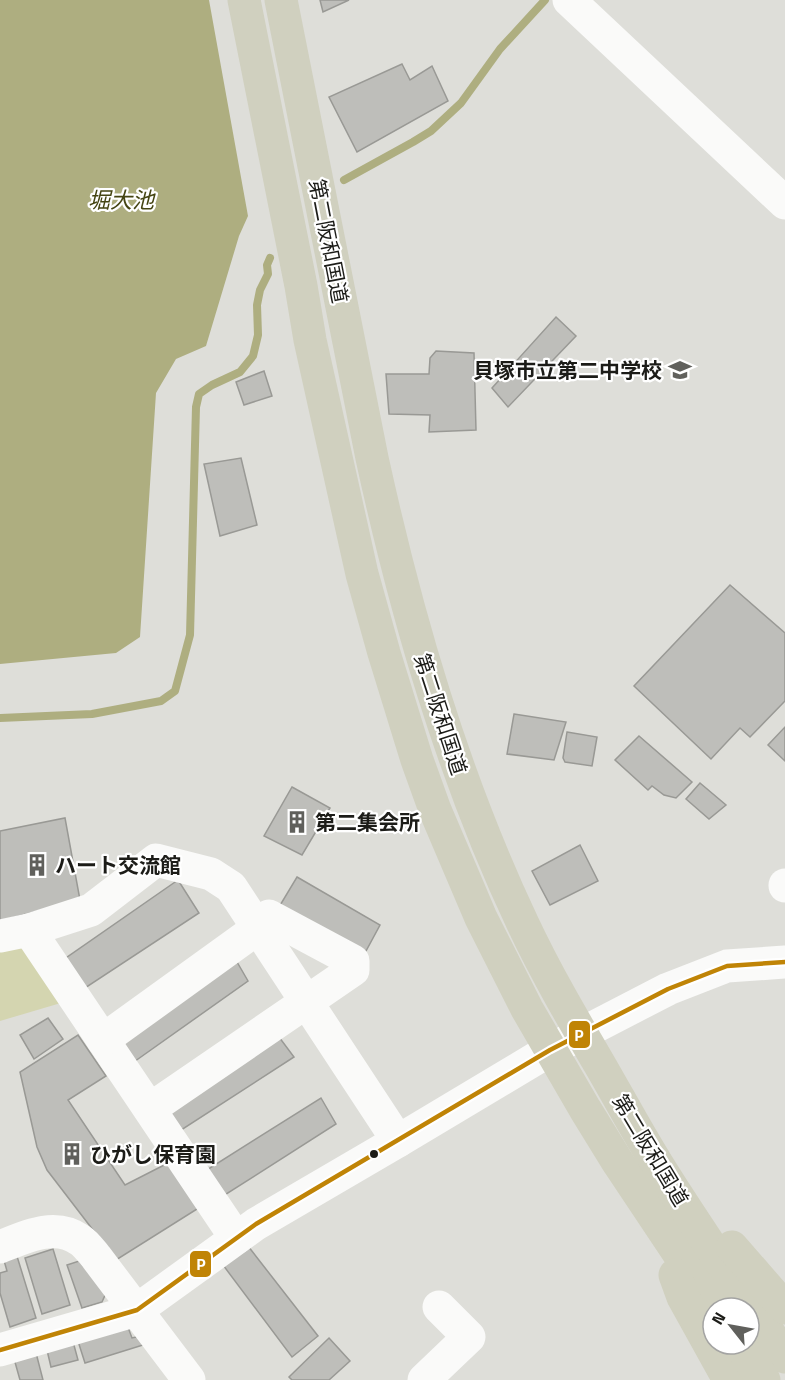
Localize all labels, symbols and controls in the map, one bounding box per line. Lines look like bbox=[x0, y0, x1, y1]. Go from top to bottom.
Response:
street label: 第二阪和国道 bbox=[301, 176, 357, 306]
water label: 堀大池 bbox=[88, 183, 156, 217]
place label: 貝塚市立第二中学校 bbox=[473, 354, 662, 386]
school or university icon: 貝塚市立第二中学校 bbox=[667, 357, 693, 383]
street label: 第二阪和国道 bbox=[406, 649, 476, 779]
place label: 第二集会所 bbox=[315, 806, 420, 838]
building icon: 第二集会所 bbox=[284, 809, 310, 835]
place label: ハート交流館 bbox=[55, 849, 181, 881]
building icon: ハート交流館 bbox=[24, 852, 50, 878]
line badge: P bbox=[568, 1020, 591, 1049]
text: P bbox=[574, 1023, 584, 1047]
street label: 第二阪和国道 bbox=[605, 1088, 697, 1212]
place label: ひがし保育園 bbox=[90, 1138, 216, 1170]
building icon: ひがし保育園 bbox=[59, 1141, 85, 1167]
unlabelled marker bbox=[368, 1148, 380, 1160]
line badge: P bbox=[189, 1250, 212, 1278]
text: P bbox=[196, 1252, 206, 1276]
north arrow bbox=[701, 1296, 761, 1356]
text: N bbox=[705, 1307, 731, 1329]

